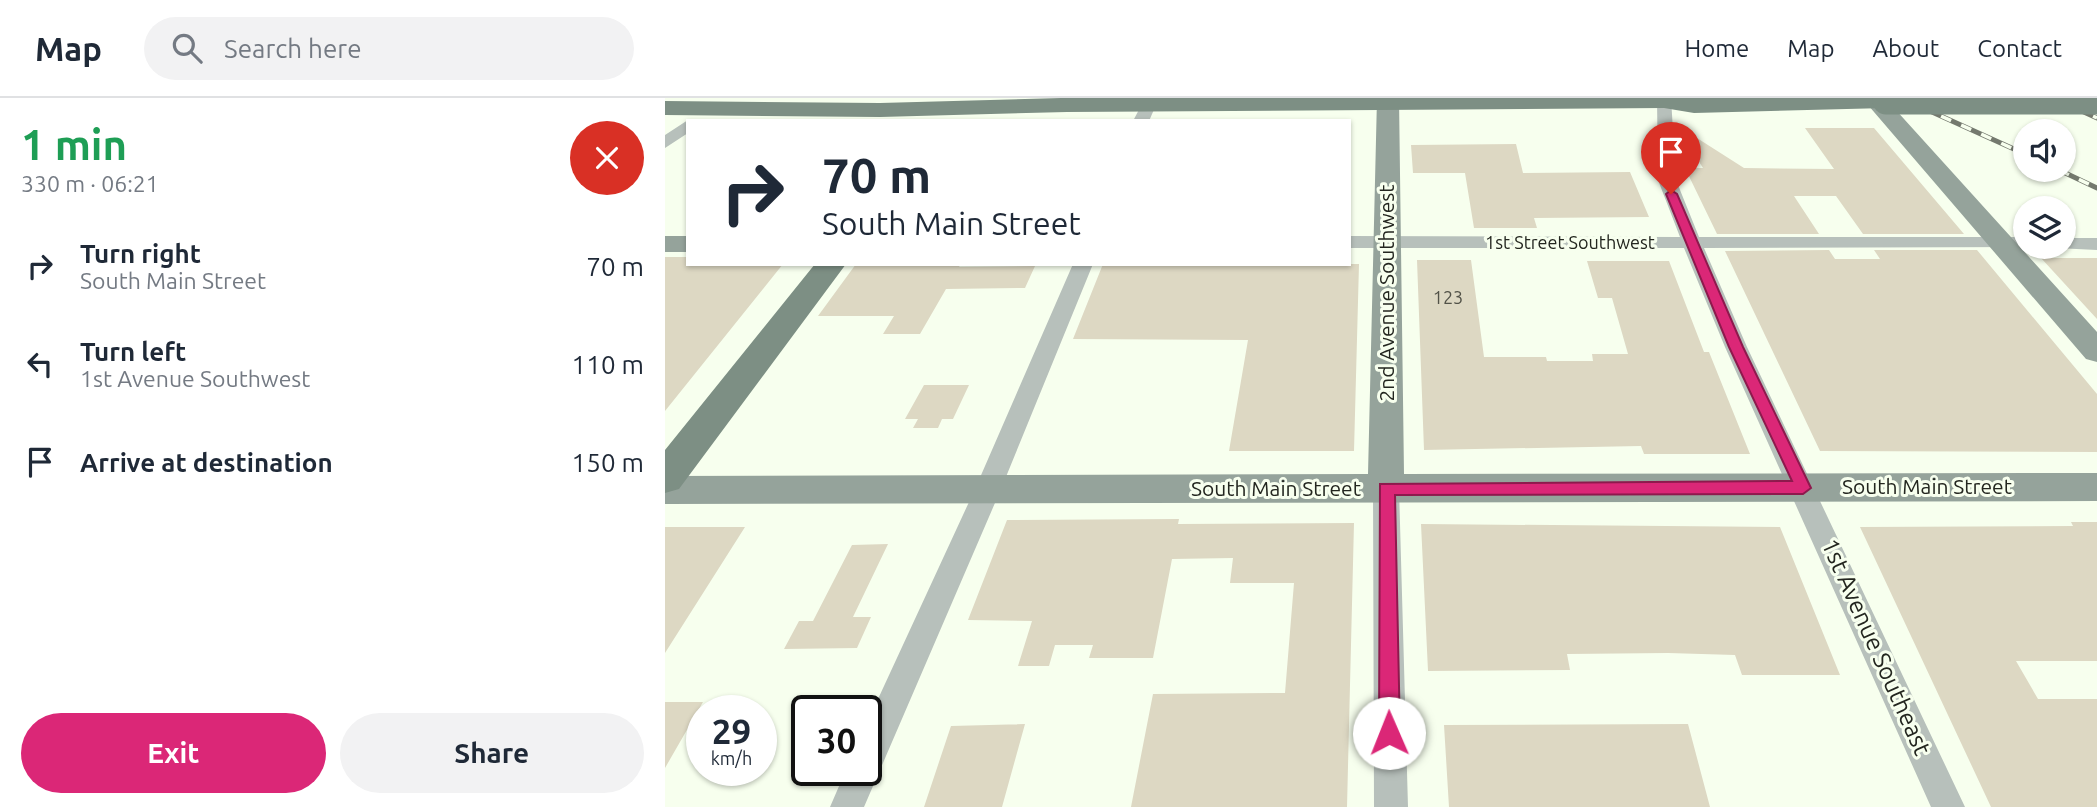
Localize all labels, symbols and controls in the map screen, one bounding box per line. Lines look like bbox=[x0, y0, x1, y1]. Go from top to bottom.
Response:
search box bbox=[144, 17, 634, 80]
icon: search bbox=[168, 29, 206, 67]
text: Map bbox=[35, 30, 102, 67]
text: Search here bbox=[224, 34, 362, 63]
text: Home bbox=[1684, 35, 1749, 62]
text: Map bbox=[1787, 35, 1834, 62]
text: About bbox=[1872, 35, 1939, 62]
text: Contact bbox=[1977, 35, 2062, 62]
map controls bbox=[2013, 119, 2076, 259]
button: sound bbox=[2013, 119, 2076, 182]
text: 1 min bbox=[21, 121, 127, 168]
button: close bbox=[570, 121, 644, 195]
pin bbox=[1641, 122, 1701, 194]
icon: arrive bbox=[1652, 133, 1690, 171]
icon: right bbox=[707, 147, 798, 238]
text: 70 m bbox=[822, 147, 931, 202]
text: 330 m · 06:21 bbox=[21, 171, 159, 196]
street label: 2nd Avenue Southwest bbox=[1374, 184, 1398, 402]
button: layers bbox=[2013, 196, 2076, 259]
text: South Main Street bbox=[822, 205, 1081, 241]
street label: 1st Street Southwest bbox=[1485, 232, 1655, 252]
text: Turn right bbox=[80, 239, 201, 268]
icon: right bbox=[21, 247, 59, 285]
text: 70 m bbox=[586, 252, 644, 281]
text: South Main Street bbox=[80, 268, 266, 293]
house number: 123 bbox=[1433, 287, 1463, 307]
text: Turn left bbox=[80, 337, 186, 366]
icon: left bbox=[21, 345, 59, 383]
text: 110 m bbox=[572, 350, 644, 379]
text: 1st Avenue Southwest bbox=[80, 366, 310, 391]
icon: arrive bbox=[21, 443, 59, 481]
text: Arrive at destination bbox=[80, 448, 333, 477]
text: 150 m bbox=[572, 448, 644, 477]
street label: South Main Street bbox=[1842, 474, 2012, 498]
street label: South Main Street bbox=[1191, 476, 1361, 500]
street label: 1st Avenue Southeast bbox=[1817, 534, 1937, 760]
speed limit sign: 30 bbox=[791, 695, 882, 786]
position arrow bbox=[1352, 696, 1426, 770]
text: 29 bbox=[712, 711, 751, 751]
button: Exit bbox=[21, 713, 326, 793]
button: Share bbox=[340, 713, 644, 793]
text: km/h bbox=[711, 748, 752, 768]

